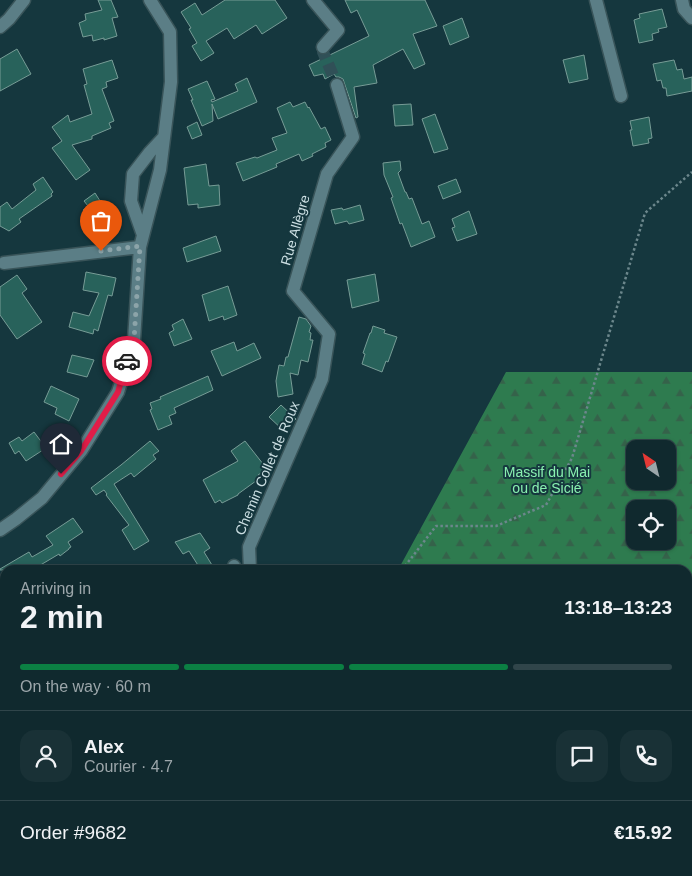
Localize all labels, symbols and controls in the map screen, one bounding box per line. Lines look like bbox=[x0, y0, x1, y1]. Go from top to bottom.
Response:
street label: Rue Allègre bbox=[277, 193, 313, 267]
pin bbox=[80, 200, 122, 251]
icon: bag bbox=[87, 207, 115, 235]
courier bbox=[102, 336, 152, 386]
icon: car bbox=[113, 347, 141, 375]
street label: Chemin Collet de Roux bbox=[232, 399, 302, 537]
pin bbox=[40, 423, 82, 474]
icon: home bbox=[47, 430, 75, 458]
north arrow bbox=[626, 440, 676, 490]
map controls bbox=[626, 440, 676, 550]
park label: Massif du Mai ou de Sicié bbox=[504, 464, 590, 496]
button: locate bbox=[626, 500, 676, 550]
text: Arriving in bbox=[20, 580, 91, 597]
text: 13:18–13:23 bbox=[564, 597, 672, 618]
text: 2 min bbox=[20, 599, 104, 635]
text: On the way · 60 m bbox=[20, 678, 151, 695]
button: person bbox=[20, 730, 72, 782]
button: chat bbox=[556, 730, 608, 782]
button: phone bbox=[620, 730, 672, 782]
text: Alex bbox=[84, 736, 124, 757]
text: Courier · 4.7 bbox=[84, 758, 173, 775]
text: Order #9682 bbox=[20, 822, 127, 843]
text: €15.92 bbox=[614, 822, 672, 843]

